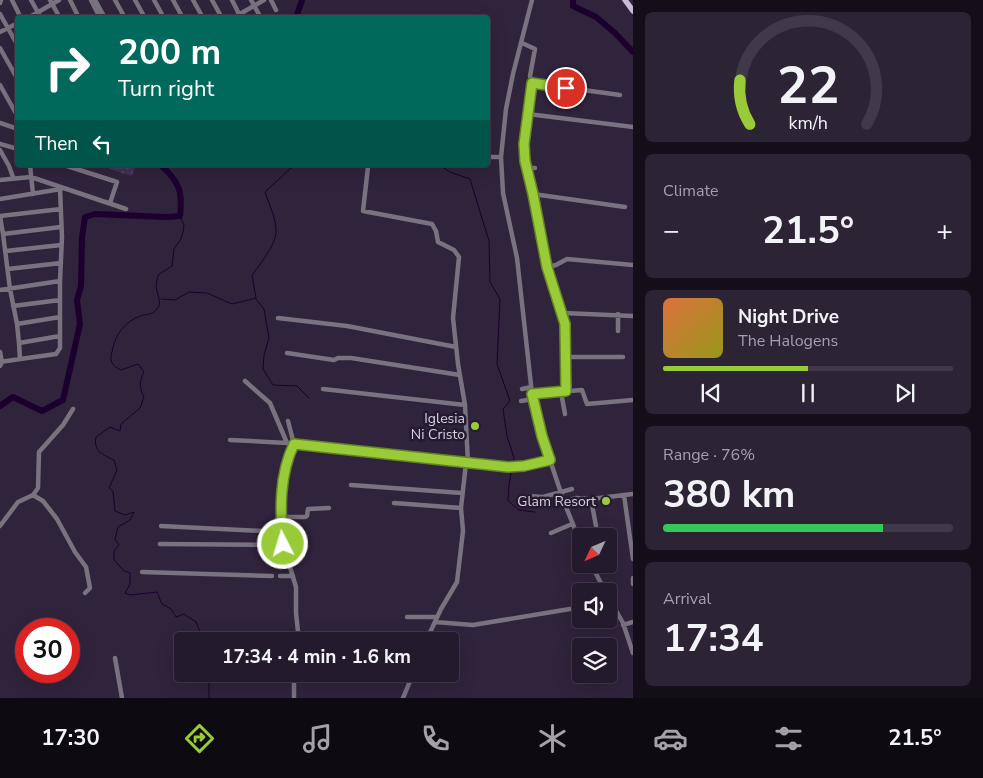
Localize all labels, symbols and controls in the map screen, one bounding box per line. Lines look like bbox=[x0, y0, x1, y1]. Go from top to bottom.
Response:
text: 200 m bbox=[118, 29, 221, 76]
icon: right bbox=[35, 35, 100, 100]
text: 22 bbox=[777, 50, 839, 121]
pin bbox=[545, 67, 587, 109]
text: Turn right bbox=[118, 74, 214, 104]
icon: arrive bbox=[552, 74, 580, 102]
text: km/h bbox=[788, 111, 828, 135]
icon: left bbox=[88, 130, 116, 158]
text: Then bbox=[35, 131, 78, 157]
text: Climate bbox=[663, 180, 718, 202]
text: 21.5° bbox=[762, 205, 854, 256]
text: − bbox=[663, 212, 680, 250]
text: + bbox=[936, 212, 953, 250]
text: Night Drive bbox=[738, 304, 839, 330]
text: The Halogens bbox=[738, 330, 838, 352]
icon: previous bbox=[697, 379, 725, 407]
icon: pause bbox=[794, 379, 822, 407]
icon: next bbox=[891, 379, 919, 407]
place label: Iglesia Ni Cristo bbox=[411, 409, 465, 444]
marker: Iglesia Ni Cristo bbox=[469, 420, 481, 432]
text: Range · 76% bbox=[663, 444, 755, 466]
text: 380 km bbox=[663, 469, 795, 520]
place label: Glam Resort bbox=[517, 492, 596, 511]
marker: Glam Resort bbox=[600, 495, 612, 507]
position arrow bbox=[256, 517, 308, 569]
north arrow bbox=[572, 528, 618, 572]
map controls bbox=[572, 528, 617, 683]
button: sound bbox=[572, 583, 617, 628]
text: Arrival bbox=[663, 588, 711, 610]
text: 17:34 bbox=[663, 613, 764, 664]
speed limit sign: 30 bbox=[15, 618, 80, 683]
button: layers bbox=[572, 638, 617, 683]
text: 17:34 · 4 min · 1.6 km bbox=[222, 644, 411, 670]
icon: directions bbox=[182, 721, 217, 756]
icon: music bbox=[300, 721, 335, 756]
icon: phone bbox=[418, 721, 453, 756]
icon: climate bbox=[535, 721, 570, 756]
icon: car bbox=[653, 721, 688, 756]
icon: filters bbox=[771, 721, 806, 756]
text: 17:30 bbox=[41, 723, 100, 753]
text: 21.5° bbox=[888, 723, 942, 753]

